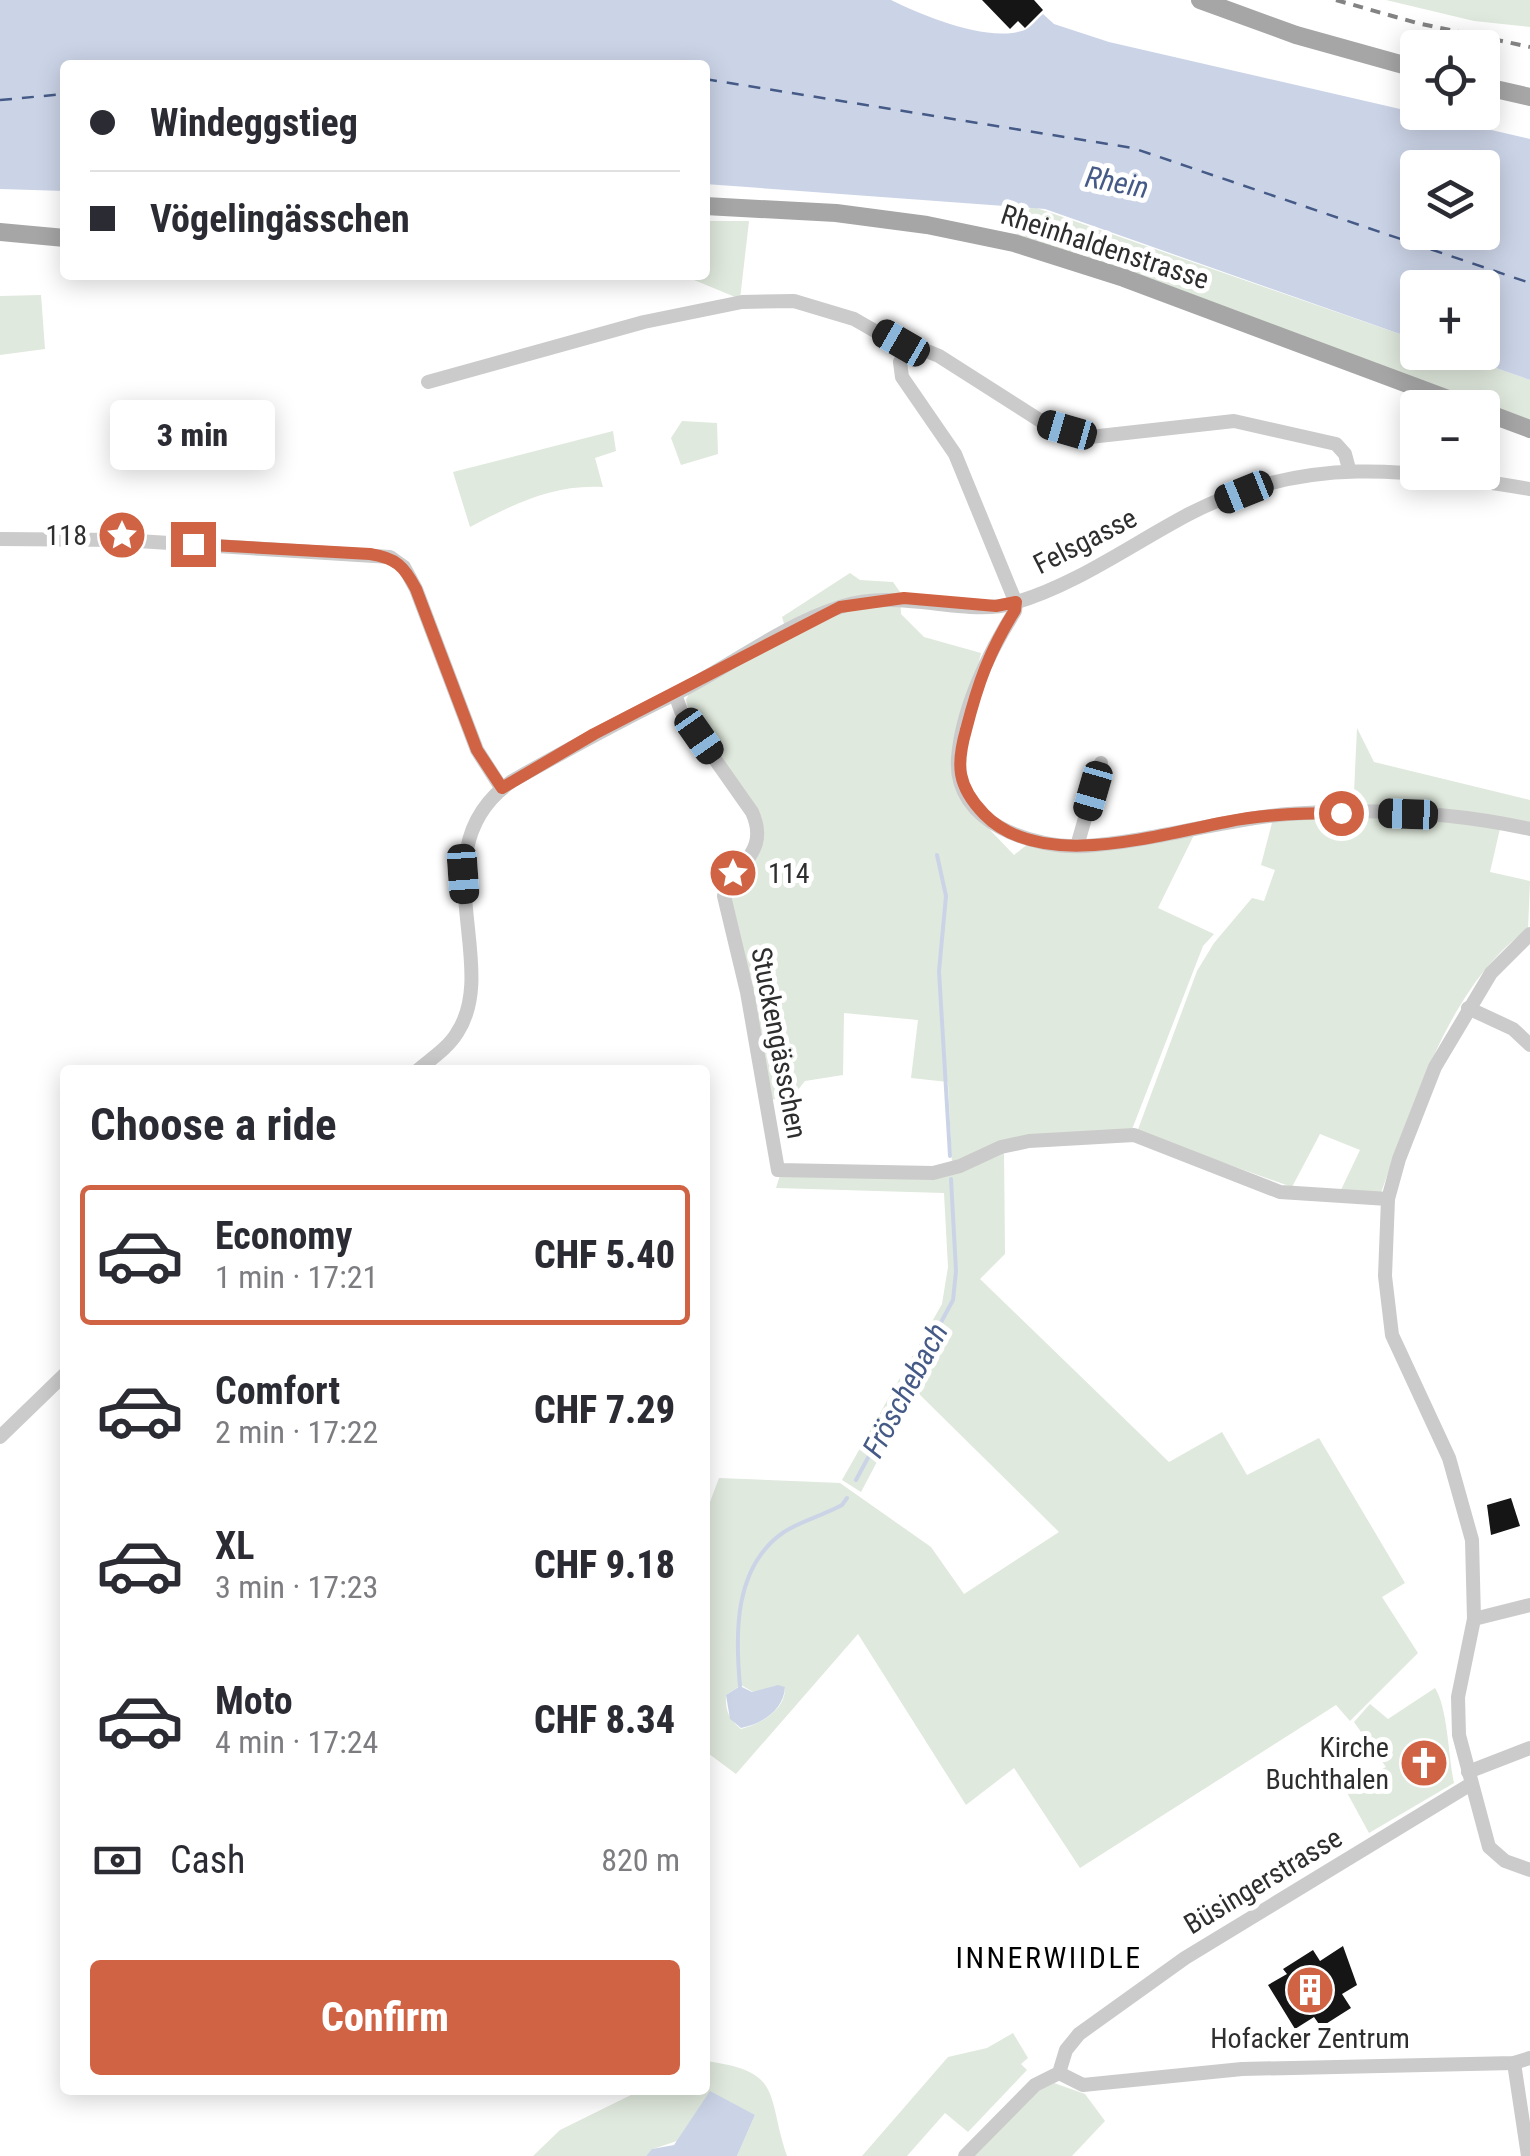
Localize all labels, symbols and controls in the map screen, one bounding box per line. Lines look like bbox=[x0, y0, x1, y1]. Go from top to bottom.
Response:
map controls bbox=[1400, 30, 1500, 490]
button: locate bbox=[1400, 30, 1500, 130]
text: Windeggstieg bbox=[150, 101, 358, 145]
button: layers bbox=[1400, 150, 1500, 250]
water label: Rhein bbox=[1082, 159, 1152, 205]
text: Vögelingässchen bbox=[150, 197, 410, 241]
street label: Rheinhaldenstrasse bbox=[997, 198, 1213, 296]
button: + bbox=[1400, 270, 1500, 370]
car bbox=[868, 315, 934, 371]
button: − bbox=[1400, 390, 1500, 490]
callout: 3 min bbox=[110, 399, 276, 469]
car bbox=[1034, 407, 1100, 453]
text: 3 min bbox=[157, 416, 228, 454]
car bbox=[1211, 467, 1277, 517]
street label: Felsgasse bbox=[1028, 501, 1142, 581]
place icon: 118 bbox=[96, 509, 148, 561]
place label: 118 bbox=[46, 519, 87, 552]
route end bbox=[171, 522, 216, 567]
car bbox=[670, 703, 728, 769]
car bbox=[1070, 758, 1116, 824]
route start bbox=[1319, 791, 1364, 836]
car bbox=[1377, 798, 1439, 830]
car bbox=[446, 843, 480, 905]
place icon: 114 bbox=[707, 847, 759, 899]
place label: 114 bbox=[768, 857, 809, 890]
street label: Stuckengässchen bbox=[744, 945, 814, 1141]
text: Choose a ride bbox=[90, 1098, 337, 1151]
icon: car bbox=[95, 1210, 185, 1300]
text: Economy bbox=[215, 1214, 352, 1258]
text: CHF 5.40 bbox=[534, 1233, 675, 1277]
text: 1 min · 17:21 bbox=[215, 1258, 378, 1296]
water label: Fröschebach bbox=[855, 1317, 955, 1463]
icon: car bbox=[95, 1365, 185, 1455]
text: Comfort bbox=[215, 1369, 340, 1413]
text: CHF 7.29 bbox=[534, 1388, 675, 1432]
text: 2 min · 17:22 bbox=[215, 1413, 378, 1451]
icon: car bbox=[95, 1520, 185, 1610]
text: XL bbox=[215, 1524, 254, 1568]
text: CHF 9.18 bbox=[534, 1543, 675, 1587]
text: 3 min · 17:23 bbox=[215, 1568, 378, 1606]
icon: car bbox=[95, 1675, 185, 1765]
text: Moto bbox=[215, 1679, 293, 1723]
text: CHF 8.34 bbox=[534, 1698, 675, 1742]
text: 4 min · 17:24 bbox=[215, 1723, 378, 1761]
place label: Kirche Buchthalen bbox=[1265, 1731, 1389, 1796]
church icon: Kirche Buchthalen bbox=[1398, 1737, 1450, 1789]
street label: Büsingerstrasse bbox=[1178, 1821, 1348, 1941]
icon: cash bbox=[90, 1833, 145, 1888]
text: Cash bbox=[170, 1838, 245, 1882]
text: 820 m bbox=[601, 1841, 680, 1879]
district label: INNERWIIDLE bbox=[955, 1940, 1143, 1975]
button: Confirm bbox=[90, 1960, 680, 2075]
building icon: Hofacker Zentrum bbox=[1284, 1964, 1336, 2016]
place label: Hofacker Zentrum bbox=[1210, 2022, 1410, 2055]

